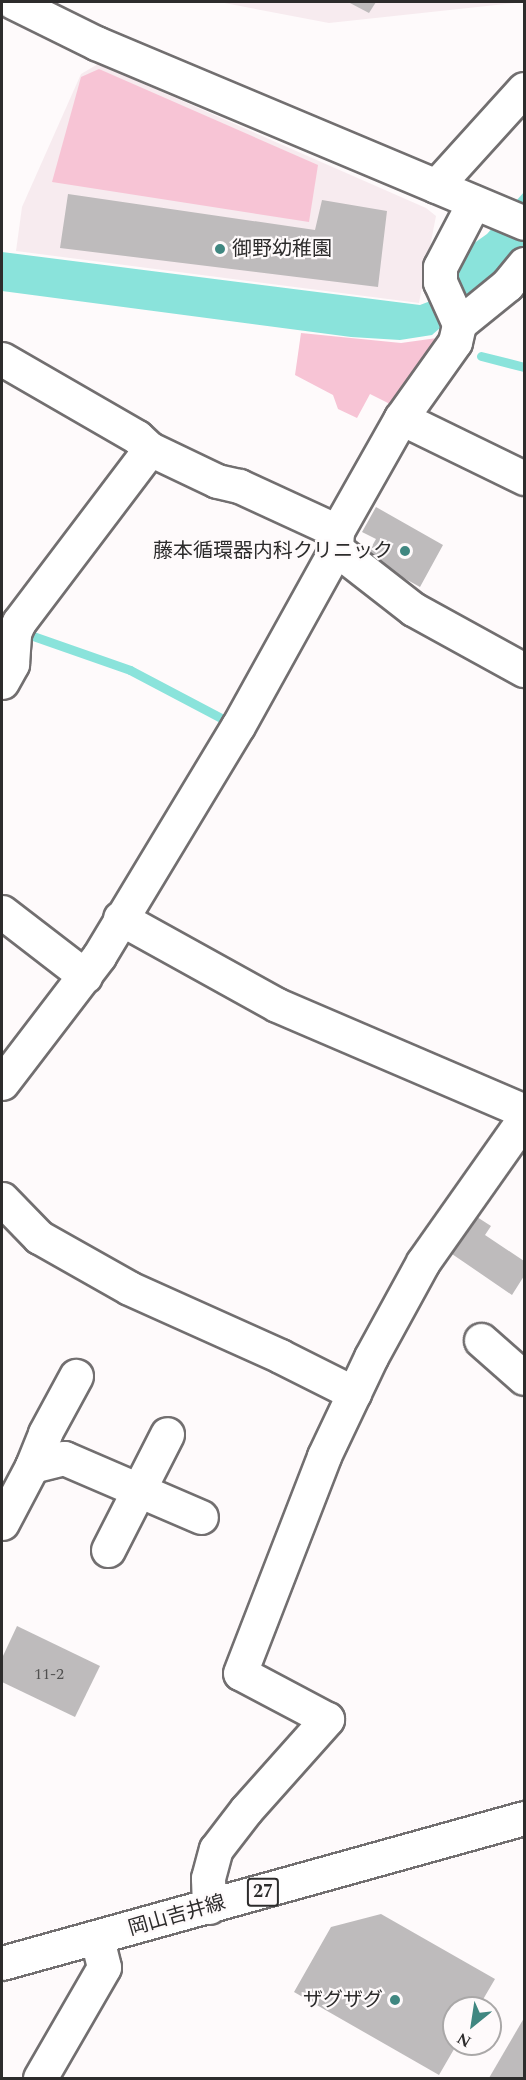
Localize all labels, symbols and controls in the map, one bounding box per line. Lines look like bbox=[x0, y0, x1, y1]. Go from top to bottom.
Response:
place label: 御野幼稚園 bbox=[232, 237, 332, 261]
marker: 御野幼稚園 bbox=[213, 242, 227, 256]
place label: 藤本循環器内科クリニック bbox=[153, 539, 393, 563]
marker: 藤本循環器内科クリニック bbox=[398, 544, 412, 558]
house number: 11-2 bbox=[34, 1664, 64, 1684]
road number: 27 bbox=[246, 1877, 280, 1907]
street label: 岡山吉井線 bbox=[126, 1891, 228, 1941]
place label: ザグザグ bbox=[303, 1988, 383, 2012]
marker: ザグザグ bbox=[388, 1993, 402, 2007]
north arrow bbox=[442, 1996, 502, 2056]
text: N bbox=[452, 2026, 476, 2054]

